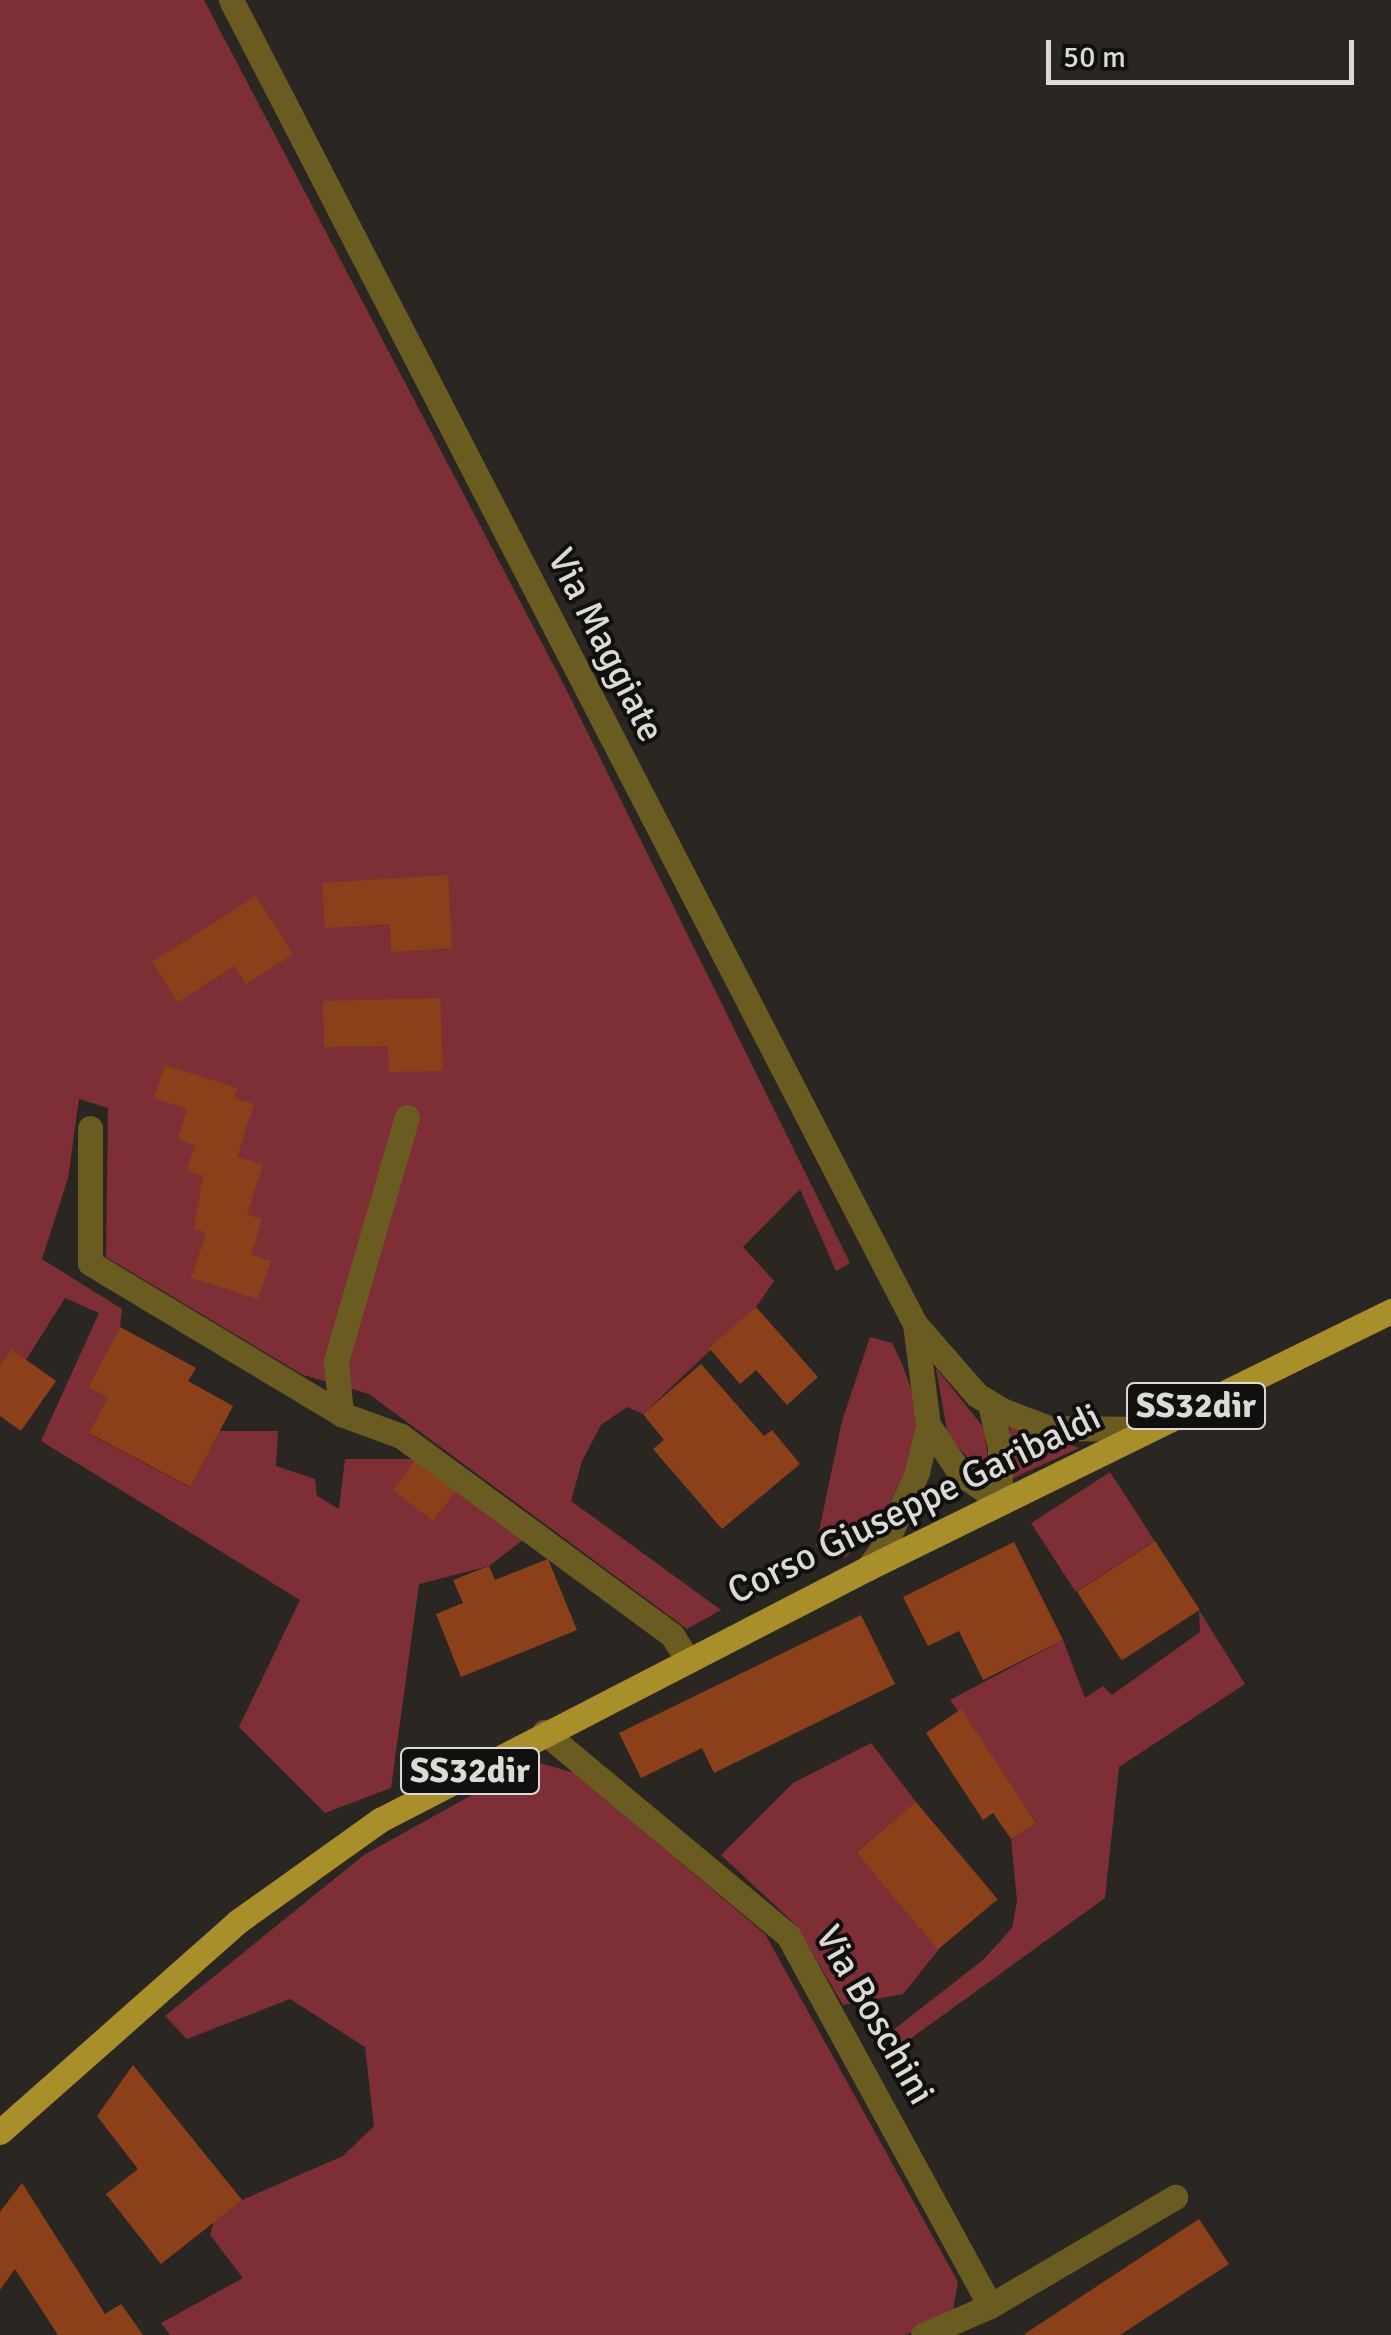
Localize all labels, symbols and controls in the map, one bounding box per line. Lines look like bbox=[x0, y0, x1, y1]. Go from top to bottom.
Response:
scale bar bbox=[1051, 20, 1358, 82]
text: 50 m bbox=[1063, 39, 1126, 76]
street label: Via Maggiate bbox=[538, 541, 674, 749]
road number: SS32dir bbox=[1126, 1376, 1266, 1436]
street label: Corso Giuseppe Garibaldi bbox=[720, 1394, 1108, 1614]
road number: SS32dir bbox=[400, 1741, 540, 1801]
street label: Via Boschini bbox=[805, 1917, 945, 2113]

